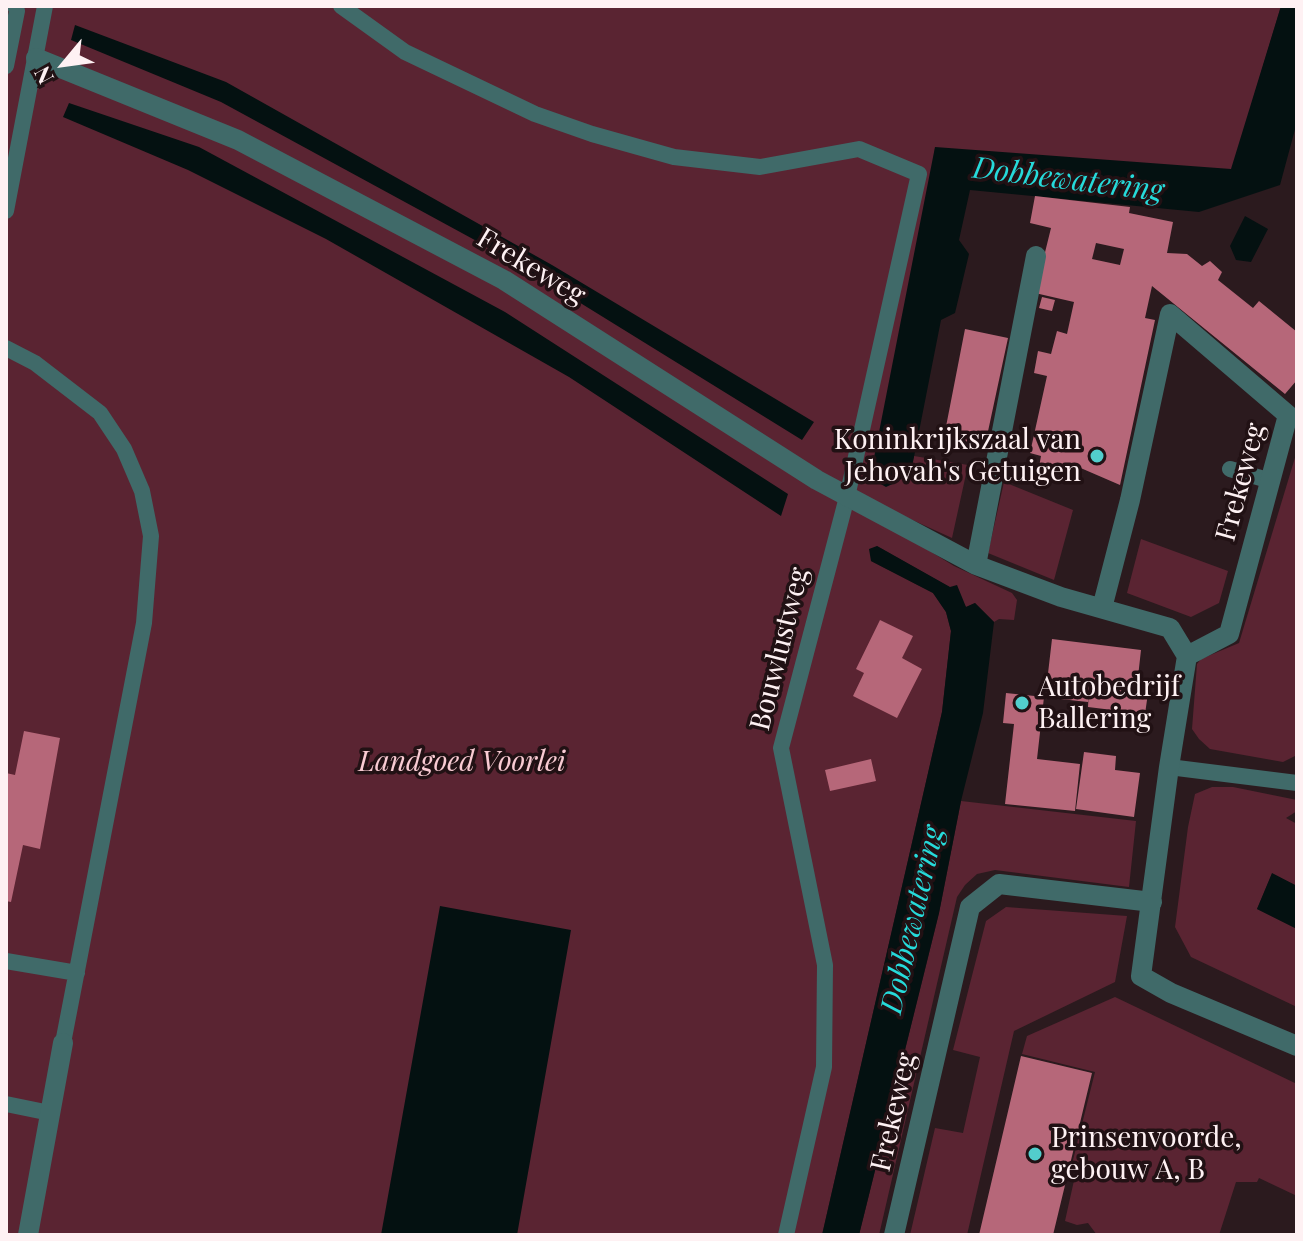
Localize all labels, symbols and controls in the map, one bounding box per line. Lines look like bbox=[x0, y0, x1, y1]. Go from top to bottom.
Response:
north arrow bbox=[24, 24, 104, 104]
text: N bbox=[26, 61, 60, 90]
water label: Dobbewatering bbox=[971, 150, 1165, 210]
street label: Frekeweg bbox=[471, 221, 591, 313]
street label: Frekeweg bbox=[1209, 419, 1273, 545]
place label: Koninkrijkszaal van Jehovah's Getuigen bbox=[834, 423, 1081, 489]
marker: Koninkrijkszaal van Jehovah's Getuigen bbox=[1088, 447, 1106, 465]
street label: Bouwlustweg bbox=[744, 564, 816, 734]
place label: Autobedrijf Ballering bbox=[1038, 670, 1180, 736]
marker: Autobedrijf Ballering bbox=[1013, 694, 1031, 712]
park label: Landgoed Voorlei bbox=[359, 745, 565, 779]
water label: Dobbewatering bbox=[874, 823, 952, 1017]
street label: Frekeweg bbox=[864, 1049, 924, 1175]
place label: Prinsenvoorde, gebouw A, B bbox=[1051, 1121, 1242, 1187]
marker: Prinsenvoorde, gebouw A, B bbox=[1026, 1145, 1044, 1163]

